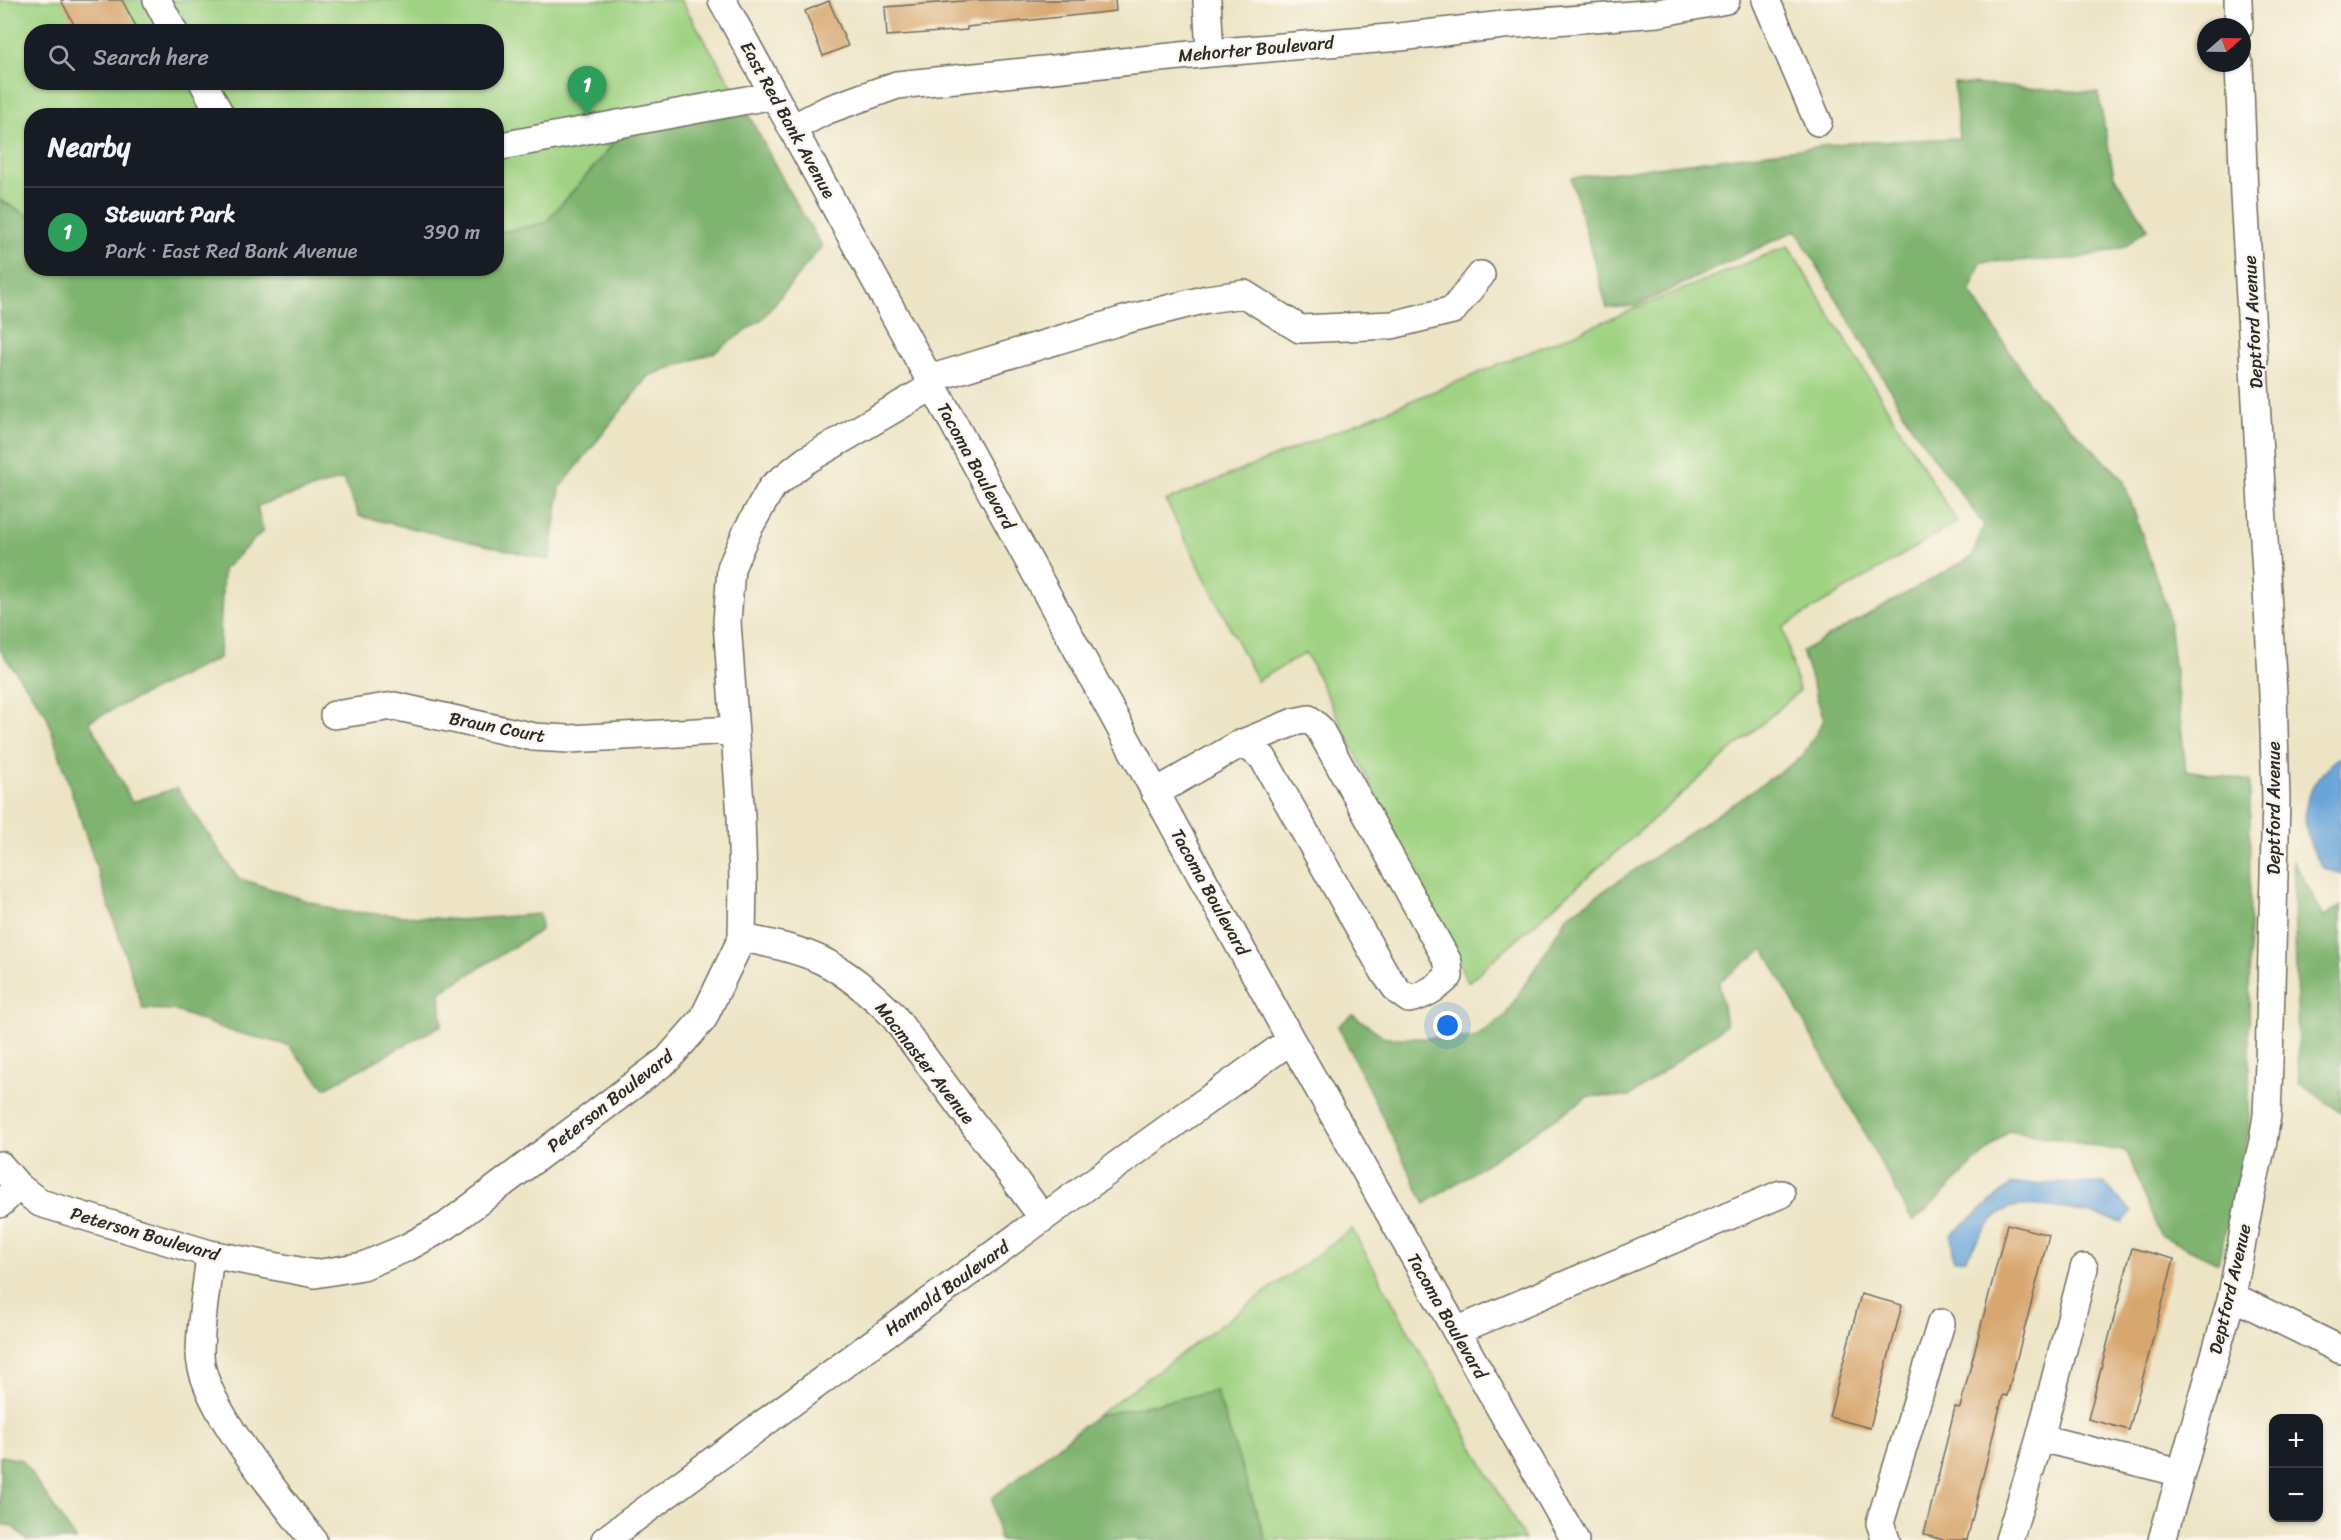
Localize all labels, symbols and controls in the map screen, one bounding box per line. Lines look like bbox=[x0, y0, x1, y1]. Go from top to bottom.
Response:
north arrow bbox=[2197, 18, 2251, 72]
search box bbox=[24, 24, 504, 90]
street label: Mehorter Boulevard bbox=[1177, 26, 1337, 72]
street label: East Red Bank Avenue bbox=[731, 35, 845, 205]
text: Search here bbox=[93, 38, 209, 77]
icon: search bbox=[45, 41, 78, 74]
pin: 1 bbox=[568, 66, 606, 116]
text: Nearby bbox=[48, 124, 130, 170]
text: Stewart Park bbox=[105, 195, 235, 234]
text: 1 bbox=[63, 215, 72, 250]
text: 390 m bbox=[424, 215, 480, 250]
text: Park · East Red Bank Avenue bbox=[105, 234, 358, 269]
street label: Deptford Avenue bbox=[2234, 255, 2272, 389]
street label: Tacoma Boulevard bbox=[928, 396, 1025, 537]
street label: Braun Court bbox=[446, 702, 548, 752]
street label: Deptford Avenue bbox=[2258, 741, 2290, 875]
street label: Tacoma Boulevard bbox=[1162, 822, 1259, 963]
street label: Macmaster Avenue bbox=[867, 994, 984, 1132]
your location bbox=[1433, 1011, 1462, 1040]
street label: Peterson Boulevard bbox=[540, 1040, 682, 1161]
street label: Peterson Boulevard bbox=[67, 1197, 225, 1271]
street label: Deptford Avenue bbox=[2199, 1220, 2261, 1358]
street label: Hannold Boulevard bbox=[878, 1231, 1018, 1345]
street label: Tacoma Boulevard bbox=[1398, 1247, 1497, 1386]
map controls bbox=[2269, 1414, 2323, 1522]
button: + bbox=[2269, 1414, 2323, 1468]
button: − bbox=[2269, 1468, 2323, 1522]

